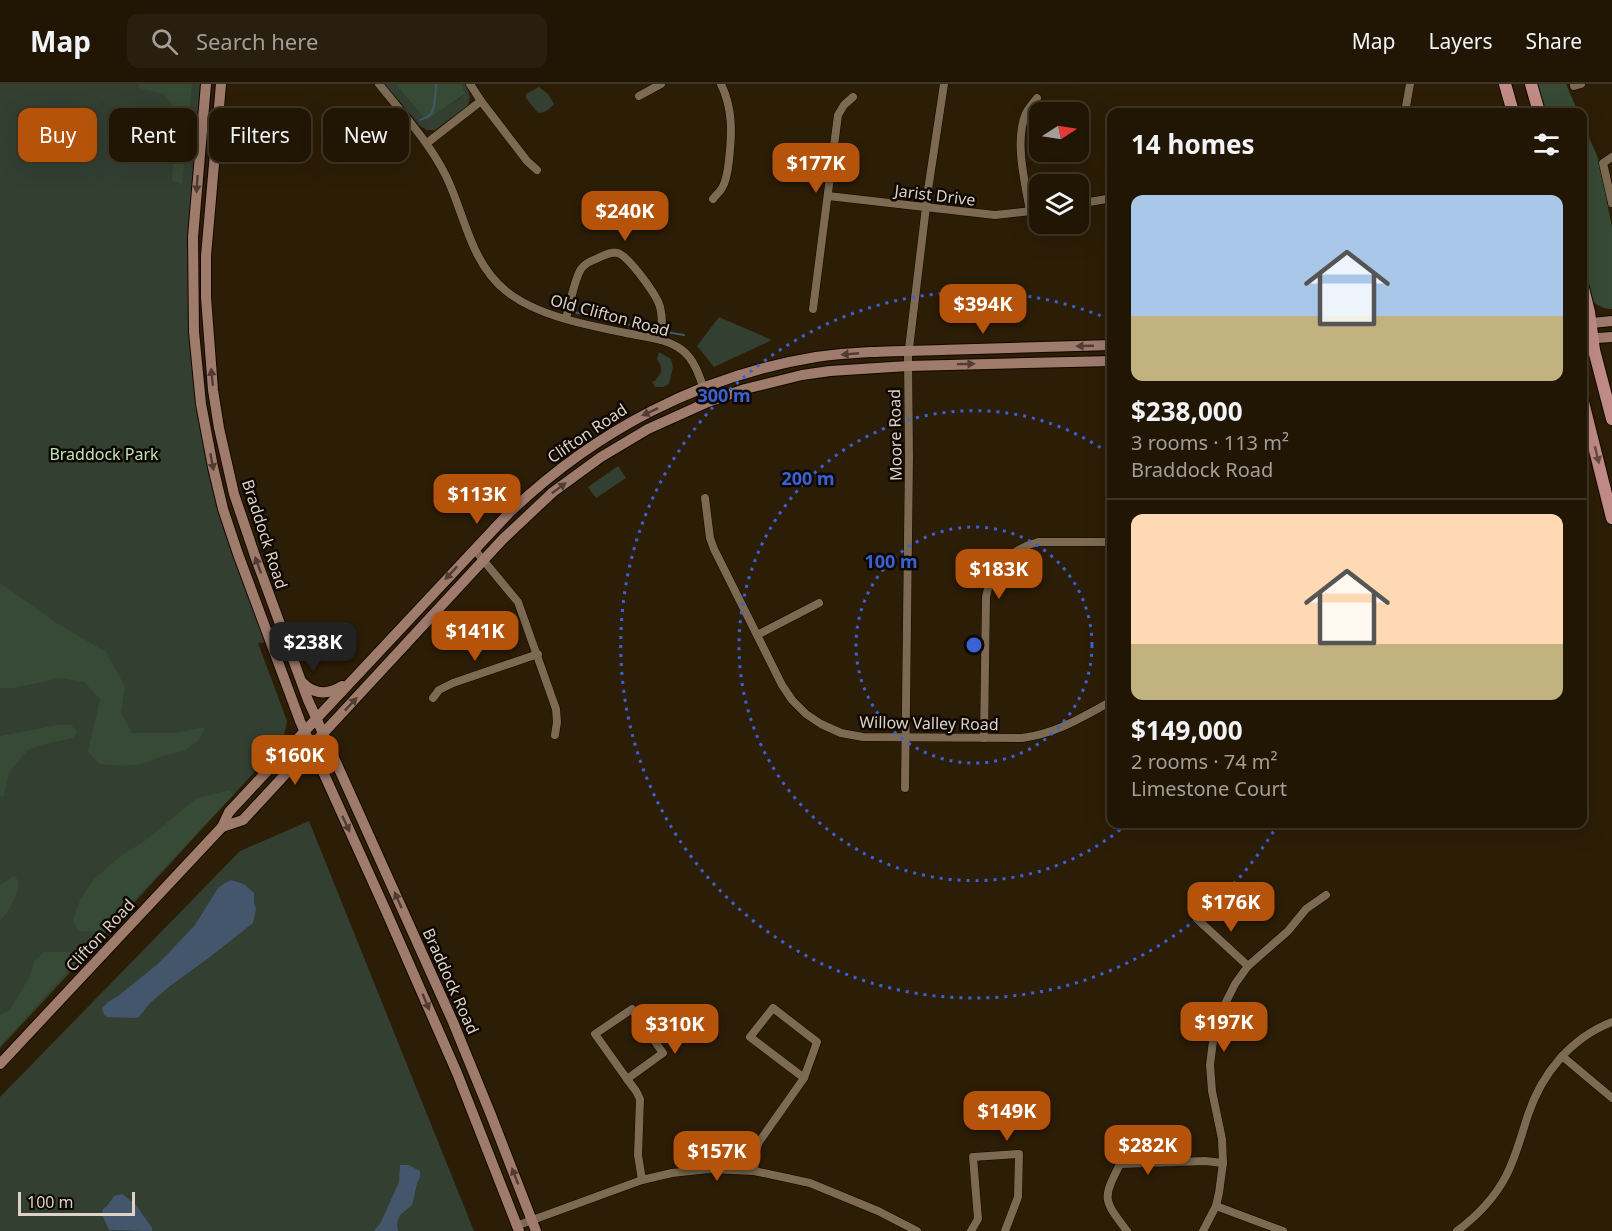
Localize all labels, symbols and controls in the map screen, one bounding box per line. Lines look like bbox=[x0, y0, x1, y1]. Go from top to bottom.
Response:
search box bbox=[127, 14, 547, 68]
text: Map bbox=[30, 22, 91, 60]
icon: search bbox=[148, 25, 181, 58]
text: Search here bbox=[196, 26, 318, 56]
text: Map bbox=[1352, 27, 1396, 55]
text: Layers bbox=[1429, 27, 1493, 55]
text: Share bbox=[1526, 27, 1582, 55]
north arrow bbox=[1029, 102, 1089, 162]
map controls bbox=[1029, 102, 1089, 234]
chip: Buy bbox=[18, 108, 97, 162]
chip: Rent bbox=[109, 108, 197, 162]
chip: Filters bbox=[209, 108, 311, 162]
chip: New bbox=[323, 108, 409, 162]
text: 14 homes bbox=[1131, 126, 1255, 162]
icon: filters bbox=[1530, 128, 1563, 161]
pin: $177K bbox=[774, 143, 858, 194]
text: $177K bbox=[786, 149, 846, 176]
button: layers bbox=[1029, 174, 1089, 234]
one-way arrow bbox=[192, 175, 202, 194]
street label: Jarist Drive bbox=[891, 179, 977, 211]
pin: $240K bbox=[583, 191, 667, 242]
text: $240K bbox=[595, 197, 655, 224]
icon: home bbox=[1293, 234, 1401, 342]
pin: $394K bbox=[941, 284, 1025, 335]
street label: Old Clifton Road bbox=[548, 289, 672, 341]
text: $394K bbox=[953, 290, 1013, 317]
one-way arrow bbox=[1075, 342, 1094, 351]
one-way arrow bbox=[841, 349, 860, 359]
one-way arrow bbox=[957, 359, 976, 369]
one-way arrow bbox=[207, 367, 217, 386]
text: 300 m bbox=[697, 383, 751, 407]
street label: Moore Road bbox=[883, 389, 907, 481]
text: $238,000 bbox=[1131, 393, 1243, 429]
street label: Clifton Road bbox=[543, 398, 631, 468]
one-way arrow bbox=[641, 407, 658, 416]
text: 3 rooms · 113 m² bbox=[1131, 429, 1289, 456]
park label: Braddock Park bbox=[49, 443, 159, 465]
one-way arrow bbox=[1592, 446, 1602, 464]
one-way arrow bbox=[208, 452, 217, 471]
text: Braddock Road bbox=[1131, 456, 1273, 483]
text: 200 m bbox=[781, 466, 835, 490]
pin: $113K bbox=[435, 474, 519, 525]
street label: Braddock Road bbox=[237, 476, 293, 592]
text: $113K bbox=[447, 480, 507, 507]
one-way arrow bbox=[551, 482, 567, 494]
text: 100 m bbox=[864, 549, 918, 573]
pin: $183K bbox=[957, 549, 1041, 600]
icon: home bbox=[1293, 553, 1401, 661]
text: $183K bbox=[969, 555, 1029, 582]
one-way arrow bbox=[253, 556, 263, 574]
one-way arrow bbox=[444, 566, 458, 581]
pin: $141K bbox=[433, 611, 517, 662]
text: $141K bbox=[445, 617, 505, 644]
pin: $238K bbox=[271, 622, 355, 673]
text: $238K bbox=[283, 628, 343, 655]
centre of rings bbox=[964, 635, 984, 655]
one-way arrow bbox=[344, 697, 357, 712]
street label: Willow Valley Road bbox=[859, 711, 999, 735]
text: $149,000 bbox=[1131, 712, 1243, 748]
pin: $160K bbox=[253, 735, 337, 786]
text: $160K bbox=[265, 741, 325, 768]
text: 2 rooms · 74 m² bbox=[1131, 748, 1278, 775]
text: Limestone Court bbox=[1131, 775, 1287, 802]
one-way arrow bbox=[341, 815, 351, 833]
pin: $176K bbox=[1189, 882, 1273, 933]
text: $176K bbox=[1201, 888, 1261, 915]
one-way arrow bbox=[393, 891, 403, 909]
street label: Clifton Road bbox=[61, 894, 139, 976]
street label: Braddock Road bbox=[418, 925, 484, 1037]
one-way arrow bbox=[421, 993, 431, 1011]
pin: $197K bbox=[1182, 1002, 1266, 1053]
pin: $310K bbox=[633, 1004, 717, 1055]
text: $197K bbox=[1194, 1008, 1254, 1035]
text: $310K bbox=[645, 1010, 705, 1037]
pin: $149K bbox=[965, 1091, 1049, 1142]
text: $149K bbox=[977, 1097, 1037, 1124]
pin: $282K bbox=[1106, 1125, 1190, 1176]
pin: $157K bbox=[675, 1131, 759, 1182]
text: $282K bbox=[1118, 1131, 1178, 1158]
text: $157K bbox=[687, 1137, 747, 1164]
one-way arrow bbox=[510, 1167, 520, 1185]
scale bar bbox=[18, 1189, 135, 1216]
text: 100 m bbox=[27, 1191, 74, 1213]

